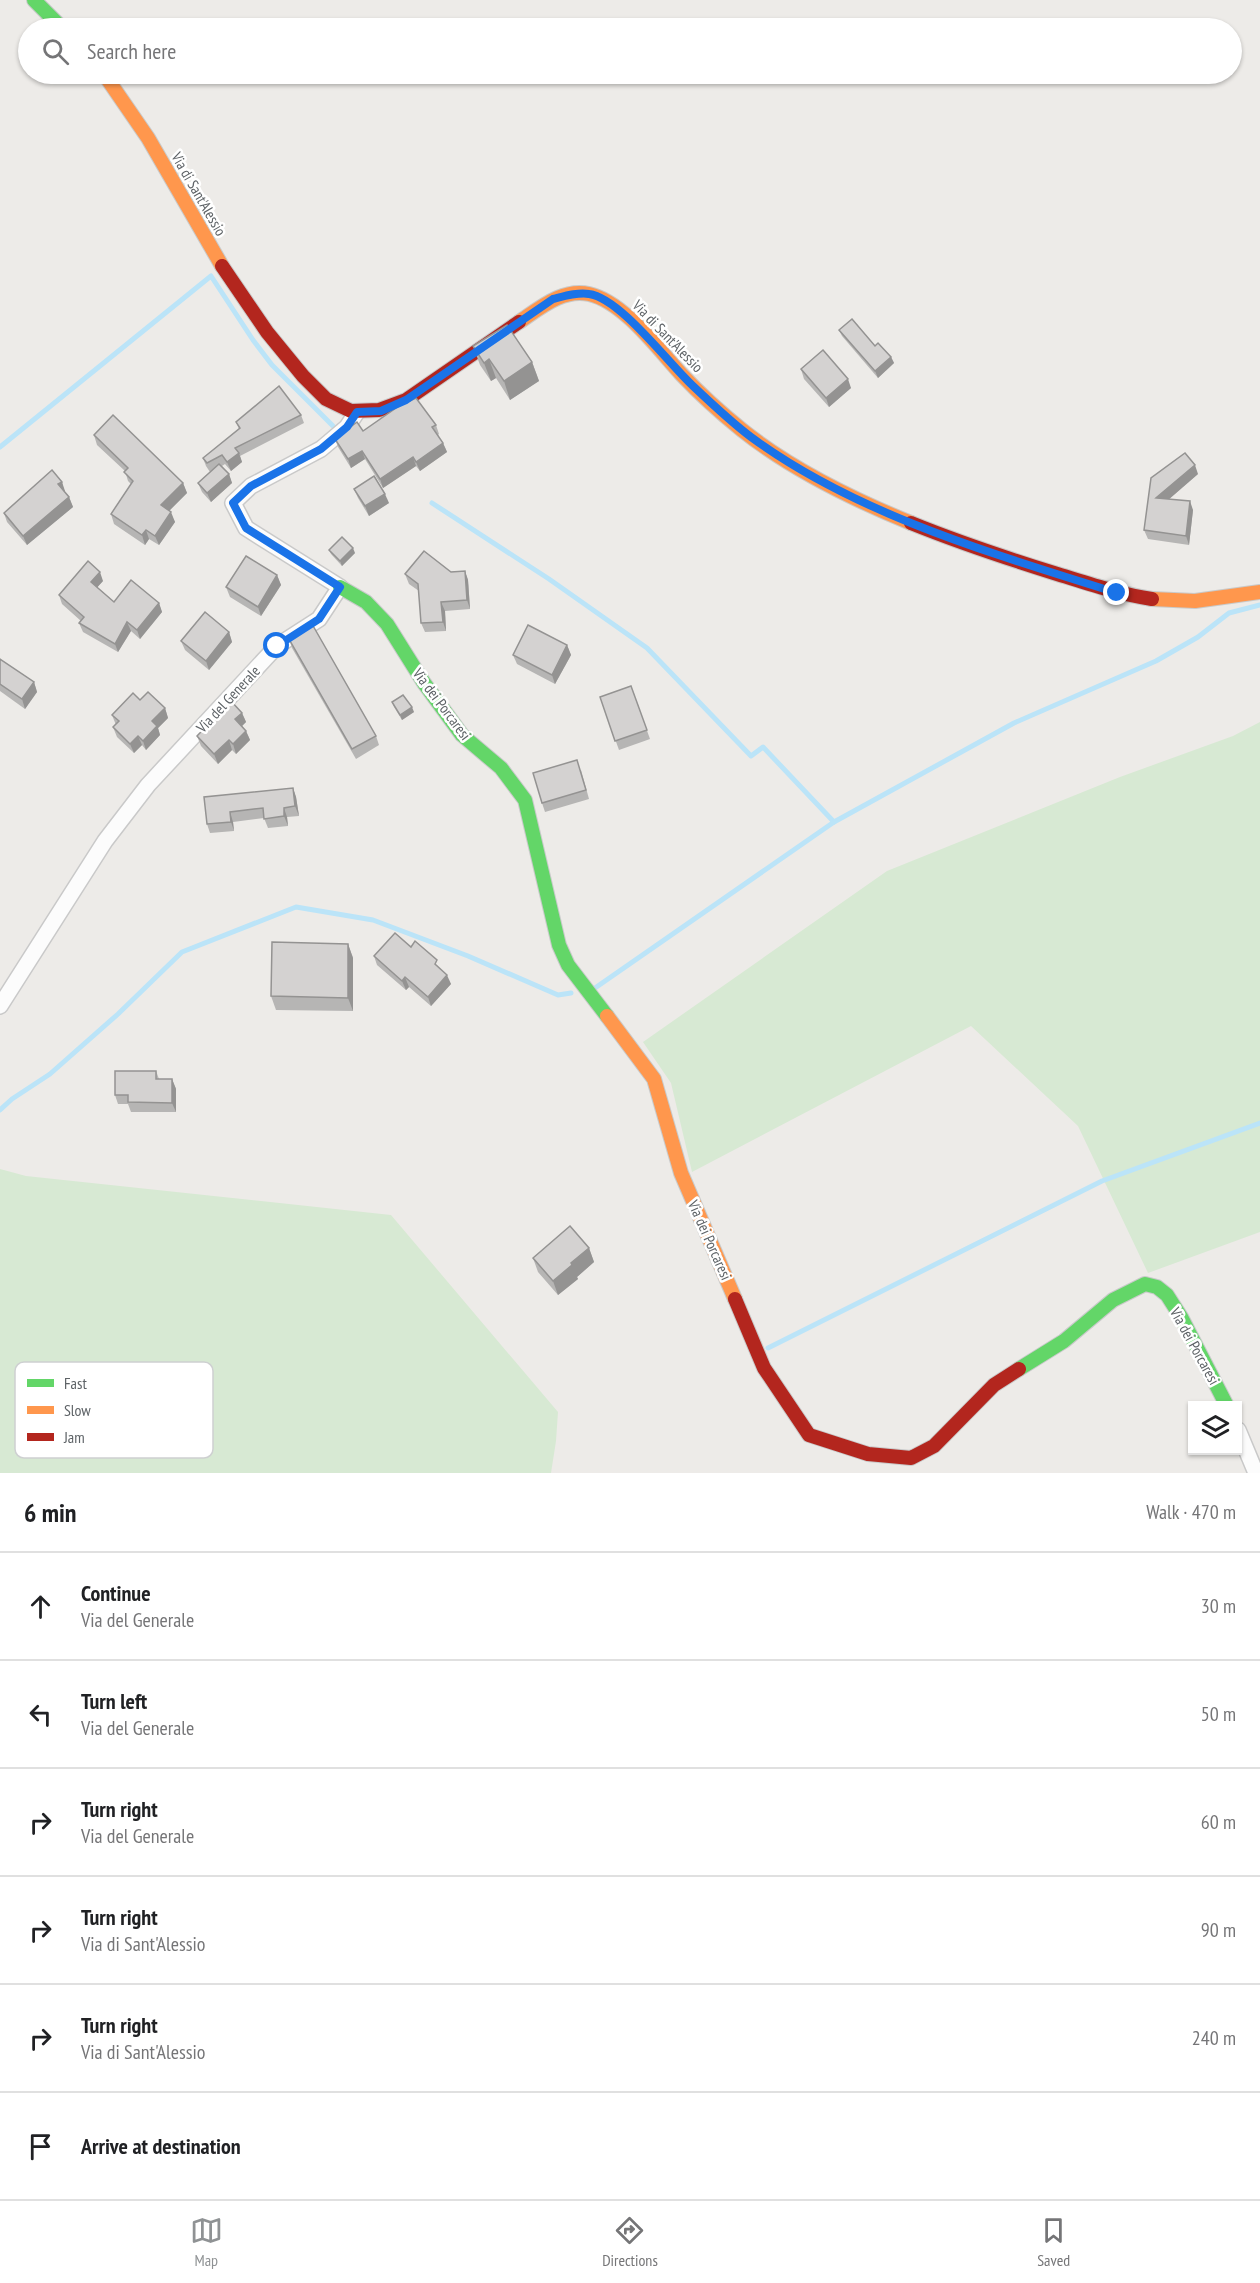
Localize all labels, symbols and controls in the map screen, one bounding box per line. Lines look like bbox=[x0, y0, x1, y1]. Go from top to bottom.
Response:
search box bbox=[18, 18, 1242, 84]
icon: search bbox=[39, 35, 72, 68]
text: Search here bbox=[87, 37, 176, 65]
street label: Via di Sant'Alessio bbox=[167, 148, 231, 239]
street label: Via di Sant'Alessio bbox=[628, 295, 707, 376]
route end bbox=[1103, 579, 1129, 605]
route start bbox=[263, 632, 289, 658]
street label: Via del Generale bbox=[191, 661, 264, 737]
street label: Via dei Porcaresi bbox=[408, 663, 475, 744]
street label: Via dei Porcaresi bbox=[684, 1196, 736, 1283]
street label: Via dei Porcaresi bbox=[1166, 1303, 1224, 1388]
legend bbox=[15, 1362, 213, 1458]
text: Fast bbox=[64, 1373, 87, 1393]
text: Slow bbox=[64, 1400, 91, 1420]
map controls bbox=[1188, 1401, 1242, 1455]
button: layers bbox=[1188, 1401, 1242, 1455]
text: Jam bbox=[63, 1427, 85, 1447]
text: 6 min bbox=[24, 1496, 77, 1529]
text: Walk · 470 m bbox=[1146, 1499, 1236, 1525]
text: Continue bbox=[81, 1579, 151, 1607]
icon: ahead bbox=[24, 1590, 57, 1623]
text: 30 m bbox=[1201, 1593, 1236, 1619]
text: Via del Generale bbox=[81, 1607, 194, 1633]
text: Turn left bbox=[81, 1687, 147, 1715]
icon: left bbox=[24, 1698, 57, 1731]
text: 50 m bbox=[1201, 1701, 1236, 1727]
text: Via del Generale bbox=[81, 1715, 194, 1741]
text: Turn right bbox=[81, 1795, 158, 1823]
icon: right bbox=[24, 1806, 57, 1839]
text: 60 m bbox=[1201, 1809, 1236, 1835]
text: Via del Generale bbox=[81, 1823, 194, 1849]
text: Turn right bbox=[81, 1903, 158, 1931]
icon: right bbox=[24, 1914, 57, 1947]
text: 90 m bbox=[1201, 1917, 1236, 1943]
text: Via di Sant'Alessio bbox=[81, 1931, 205, 1957]
text: Turn right bbox=[81, 2011, 158, 2039]
icon: right bbox=[24, 2022, 57, 2055]
text: 240 m bbox=[1192, 2025, 1236, 2051]
text: Via di Sant'Alessio bbox=[81, 2039, 205, 2065]
icon: arrive bbox=[24, 2130, 57, 2163]
text: Arrive at destination bbox=[81, 2132, 241, 2160]
tab: Map bbox=[190, 2214, 223, 2270]
tab: Directions bbox=[602, 2214, 658, 2270]
tab: Saved bbox=[1037, 2214, 1070, 2270]

